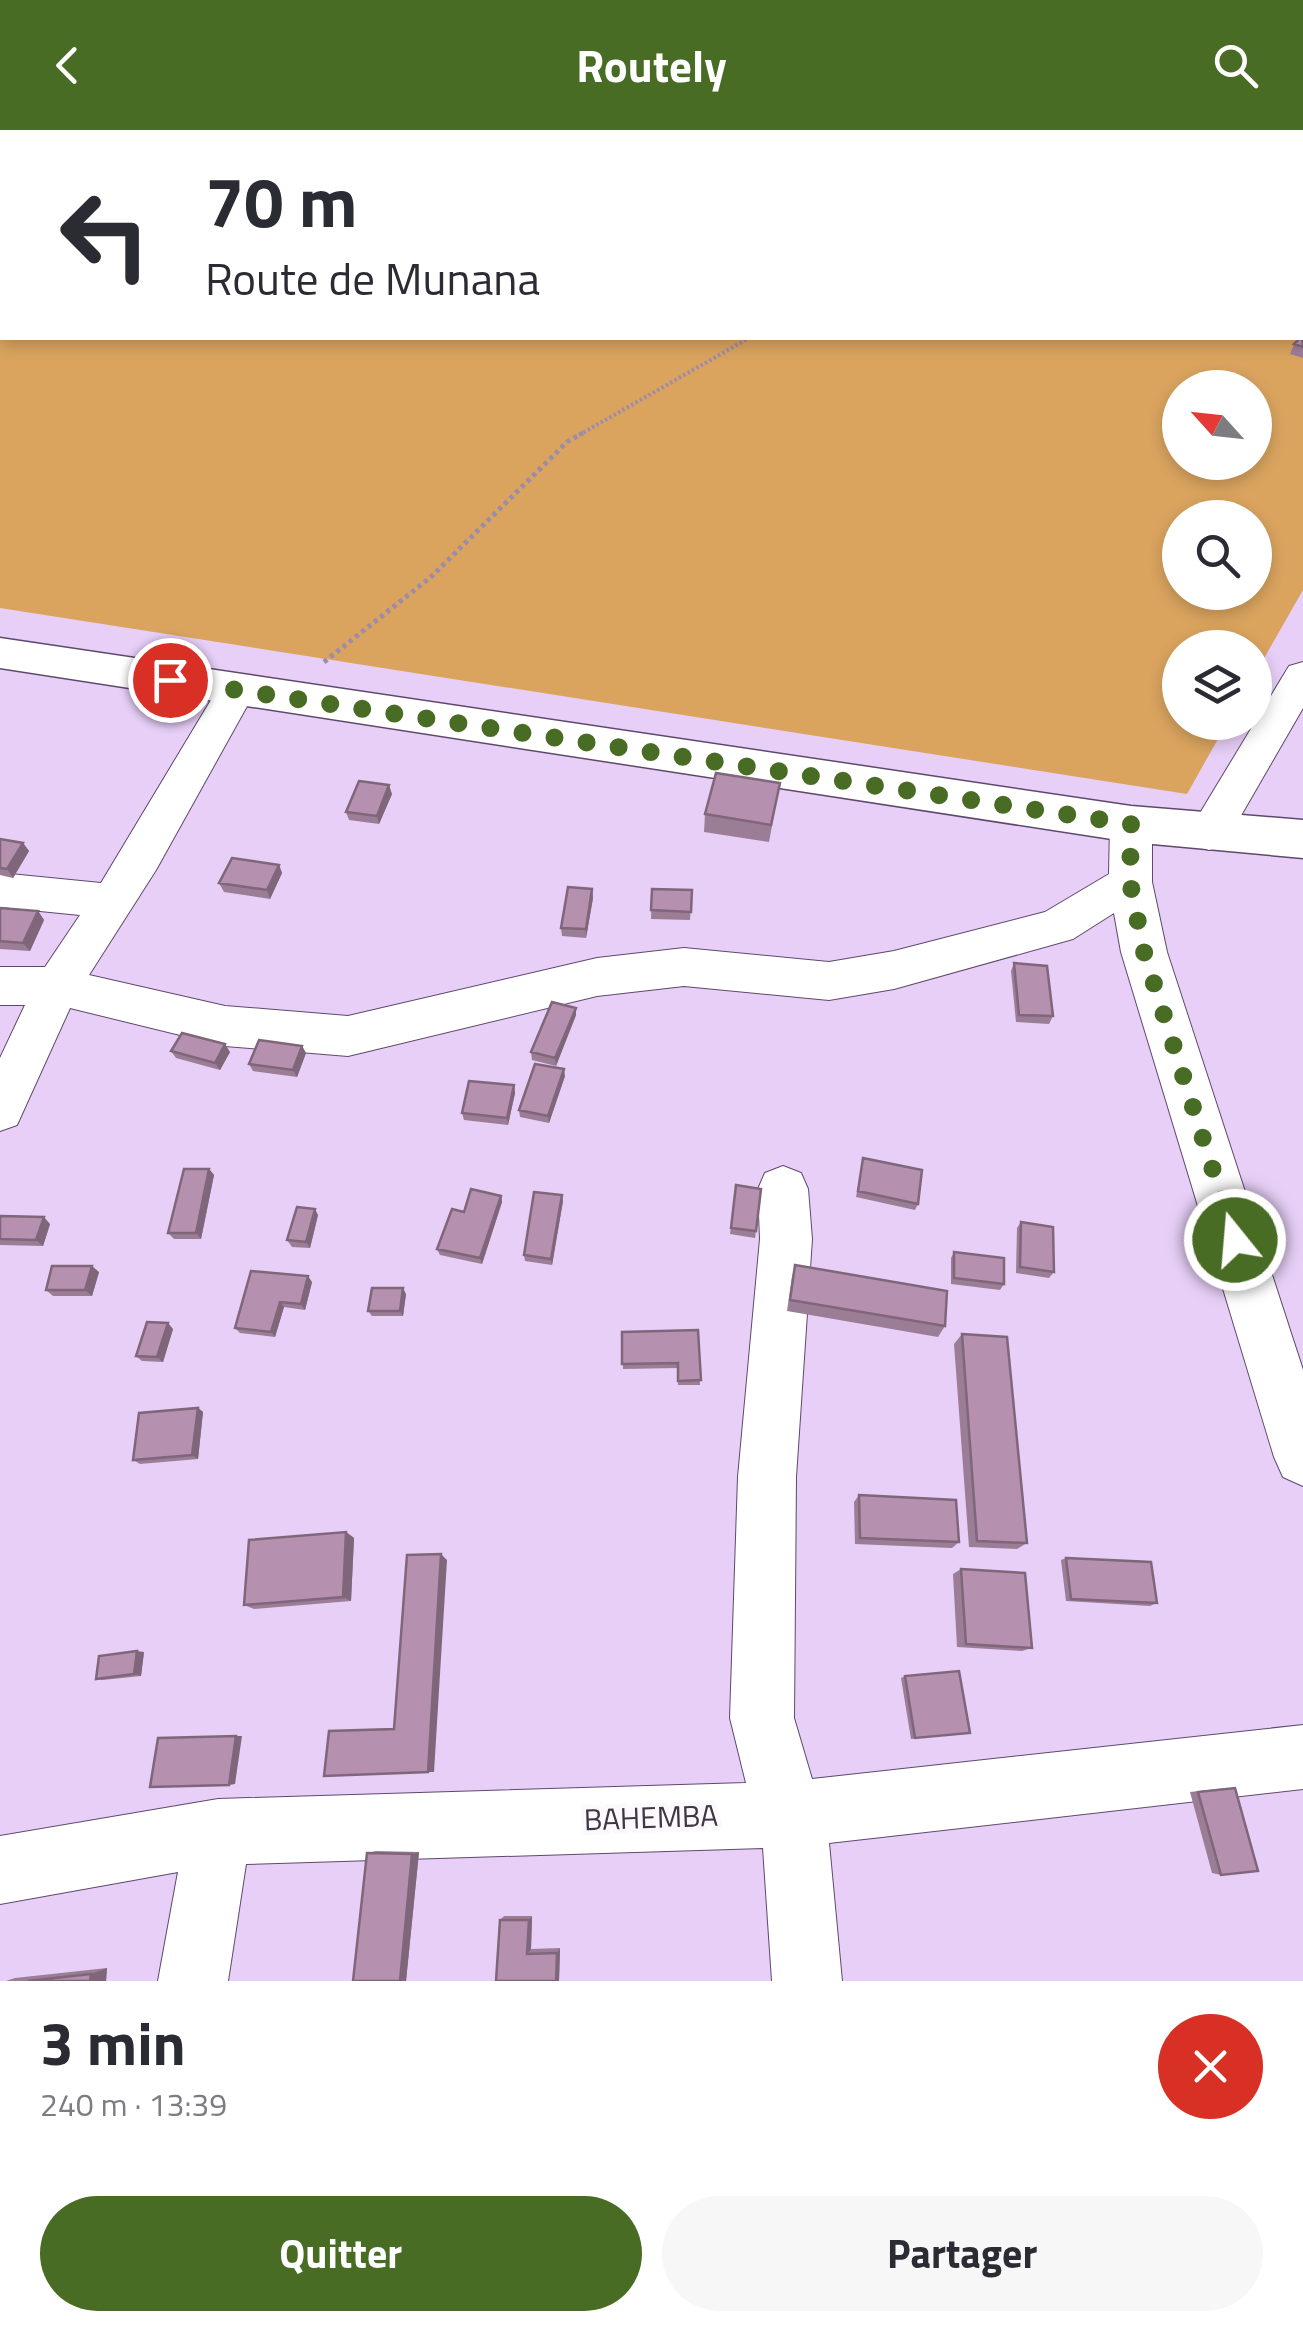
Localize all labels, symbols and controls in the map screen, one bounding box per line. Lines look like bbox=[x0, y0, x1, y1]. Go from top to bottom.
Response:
text: Routely bbox=[576, 31, 727, 99]
icon: back bbox=[40, 38, 95, 93]
icon: search bbox=[1208, 38, 1263, 93]
text: 70 m bbox=[205, 148, 358, 254]
icon: left bbox=[40, 170, 170, 300]
text: Route de Munana bbox=[205, 244, 540, 312]
north arrow bbox=[1162, 370, 1272, 480]
map controls bbox=[1162, 370, 1272, 740]
button: search bbox=[1162, 500, 1272, 610]
button: layers bbox=[1162, 630, 1272, 740]
pin bbox=[128, 638, 213, 723]
icon: arrive bbox=[143, 653, 198, 708]
position arrow bbox=[1183, 1188, 1287, 1292]
street label: BAHEMBA bbox=[583, 1792, 719, 1842]
text: 3 min bbox=[40, 1997, 186, 2088]
button: close bbox=[1158, 2014, 1263, 2119]
text: 240 m · 13:39 bbox=[40, 2080, 227, 2128]
button: Quitter bbox=[40, 2196, 642, 2311]
button: Partager bbox=[662, 2196, 1263, 2311]

